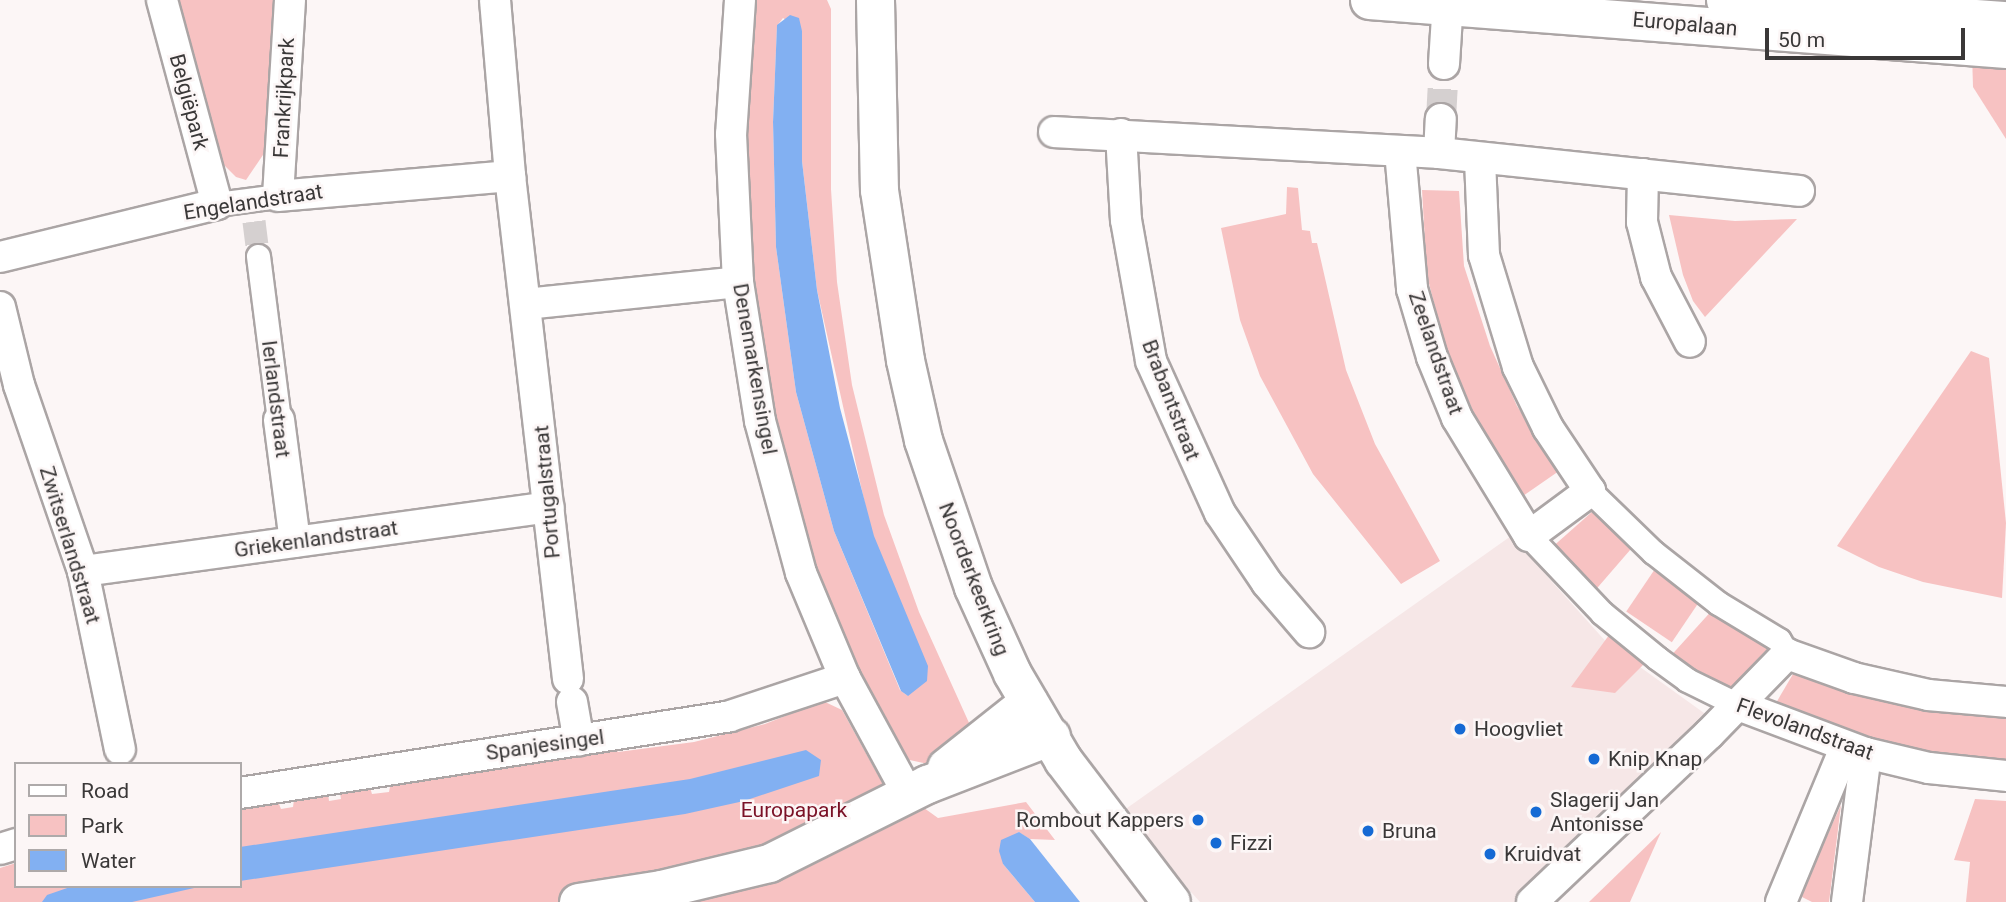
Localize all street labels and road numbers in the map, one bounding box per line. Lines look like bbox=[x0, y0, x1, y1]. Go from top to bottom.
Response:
street label: Europalaan bbox=[1632, 7, 1738, 41]
street label: Frankrijkpark bbox=[268, 37, 300, 159]
street label: Belgiëpark bbox=[164, 51, 214, 153]
street label: Engelandstraat bbox=[182, 179, 324, 225]
street label: Denemarkensingel bbox=[728, 281, 782, 457]
street label: Zeelandstraat bbox=[1403, 288, 1469, 418]
street label: Brabantstraat bbox=[1136, 336, 1206, 464]
street label: Ierlandstraat bbox=[256, 339, 296, 459]
street label: Portugalstraat bbox=[529, 424, 565, 560]
street label: Zwitserlandstraat bbox=[34, 463, 106, 627]
street label: Noorderkeerkring bbox=[933, 499, 1015, 659]
street label: Griekenlandstraat bbox=[233, 515, 399, 563]
street label: Flevolandstraat bbox=[1733, 693, 1877, 765]
street label: Spanjesingel bbox=[484, 724, 606, 766]

